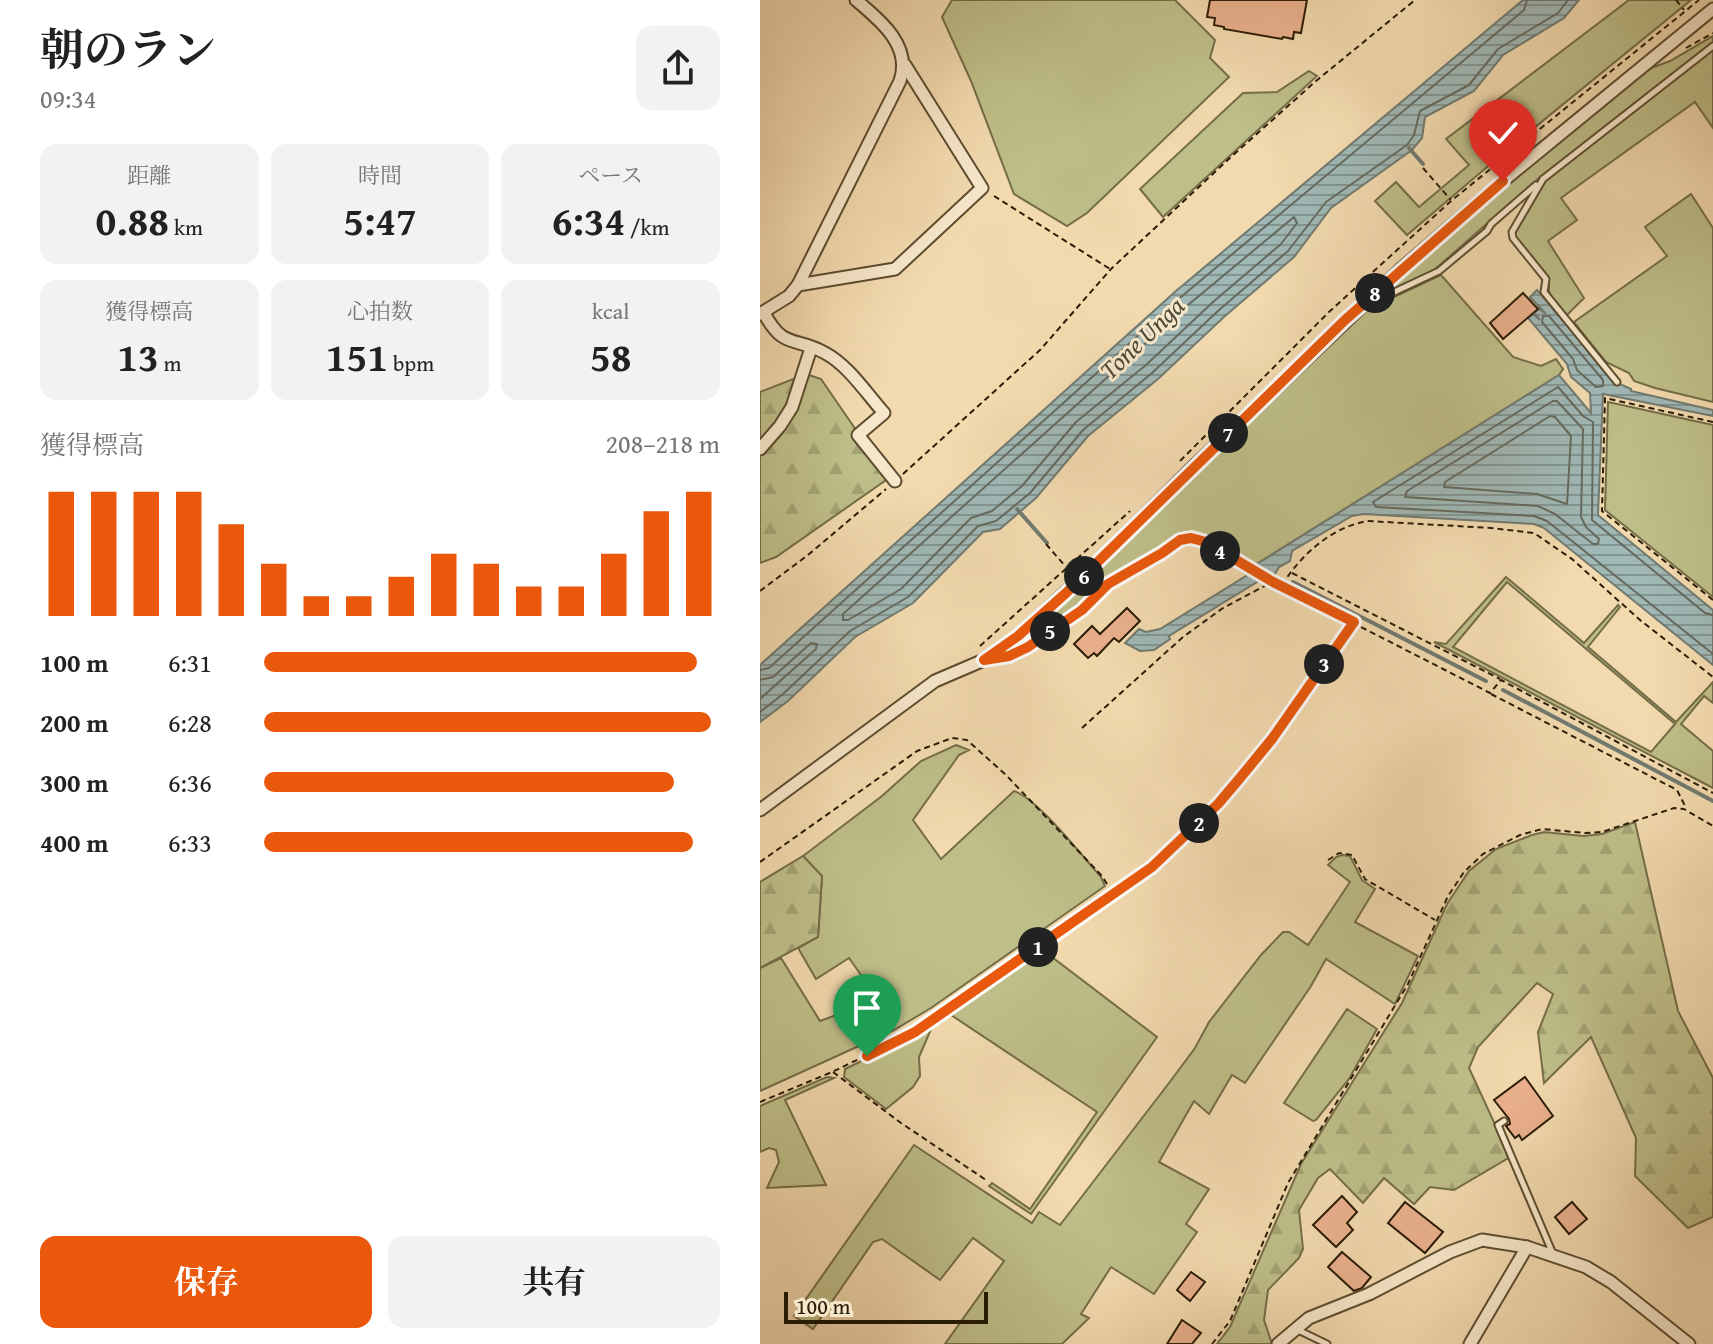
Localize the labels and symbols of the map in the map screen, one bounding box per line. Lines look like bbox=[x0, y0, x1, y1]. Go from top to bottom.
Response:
pin bbox=[1469, 99, 1537, 181]
pin: 8 bbox=[1355, 273, 1395, 313]
water label: Tone Unga bbox=[1090, 287, 1193, 388]
pin: 7 bbox=[1208, 413, 1248, 453]
pin: 4 bbox=[1200, 531, 1240, 571]
pin: 6 bbox=[1064, 556, 1104, 596]
pin: 5 bbox=[1030, 611, 1070, 651]
pin: 3 bbox=[1304, 644, 1344, 684]
pin: 2 bbox=[1179, 803, 1219, 843]
pin: 1 bbox=[1018, 927, 1058, 967]
pin bbox=[833, 974, 901, 1056]
scale bar bbox=[784, 1288, 988, 1324]

